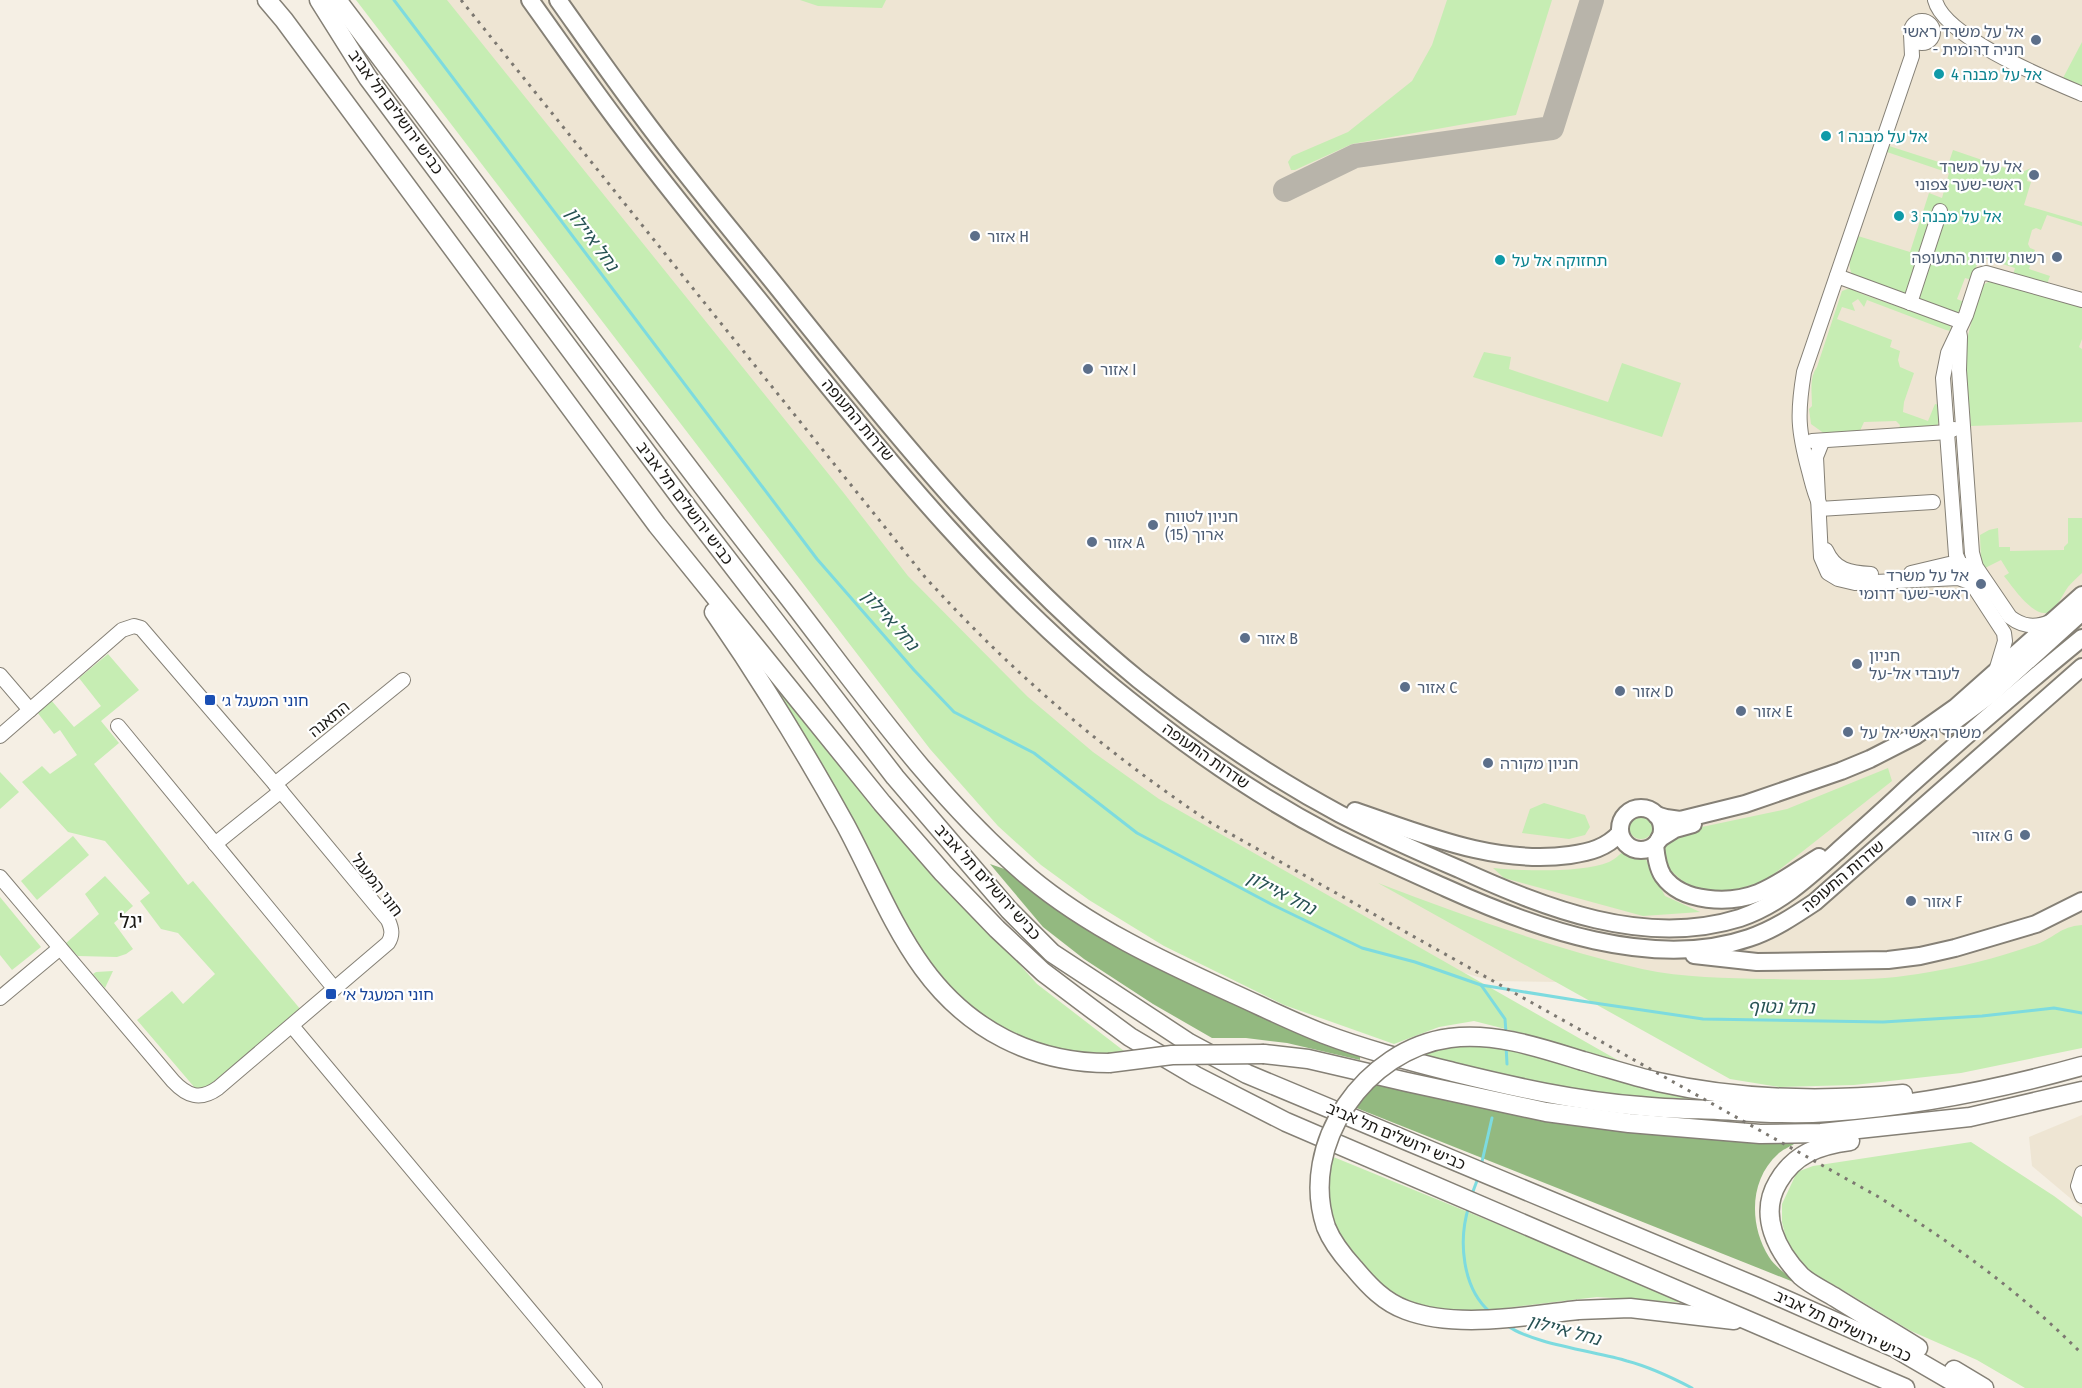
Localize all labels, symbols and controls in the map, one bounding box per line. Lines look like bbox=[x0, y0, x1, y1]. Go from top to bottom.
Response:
place label: אל על משרד ראשי - חניה דרומית bbox=[1903, 22, 2024, 59]
marker: אל על משרד ראשי - חניה דרומית bbox=[2029, 33, 2043, 47]
street label: כביש ירושלים תל אביב bbox=[344, 46, 448, 178]
place label: אל על מבנה 4 bbox=[1951, 65, 2042, 84]
marker: אל על מבנה 4 bbox=[1932, 67, 1946, 81]
place label: אל על מבנה 1 bbox=[1838, 127, 1928, 146]
marker: אל על מבנה 1 bbox=[1819, 129, 1833, 143]
place label: אל על משרד ראשי-שער צפוני bbox=[1915, 157, 2022, 194]
marker: אל על משרד ראשי-שער צפוני bbox=[2027, 168, 2041, 182]
water label: נחל איילון bbox=[561, 203, 624, 276]
place label: אל על מבנה 3 bbox=[1911, 207, 2002, 226]
marker: אל על מבנה 3 bbox=[1892, 209, 1906, 223]
place label: אזור H bbox=[987, 227, 1029, 246]
marker: אזור H bbox=[968, 229, 982, 243]
place label: רשות שדות התעופה bbox=[1912, 248, 2045, 267]
marker: רשות שדות התעופה bbox=[2050, 250, 2064, 264]
place label: תחזוקה אל על bbox=[1512, 251, 1607, 270]
marker: תחזוקה אל על bbox=[1493, 253, 1507, 267]
place label: אזור I bbox=[1100, 360, 1136, 379]
marker: אזור I bbox=[1081, 362, 1095, 376]
street label: שדרות התעופה bbox=[818, 375, 898, 465]
street label: כביש ירושלים תל אביב bbox=[633, 438, 737, 568]
place label: חניון לטווח ארוך (15) bbox=[1165, 507, 1238, 544]
marker: חניון לטווח ארוך (15) bbox=[1146, 518, 1160, 532]
place label: אזור A bbox=[1104, 533, 1145, 552]
marker: אזור A bbox=[1085, 535, 1099, 549]
place label: אל על משרד ראשי-שער דרומי bbox=[1859, 566, 1969, 603]
marker: אל על משרד ראשי-שער דרומי bbox=[1974, 577, 1988, 591]
water label: נחל איילון bbox=[857, 585, 924, 656]
place label: אזור B bbox=[1257, 629, 1298, 648]
marker: אזור B bbox=[1238, 631, 1252, 645]
place label: חניון לעובדי אל-על bbox=[1869, 646, 1960, 683]
marker: חניון לעובדי אל-על bbox=[1850, 657, 1864, 671]
place label: אזור C bbox=[1417, 678, 1457, 697]
marker: אזור C bbox=[1398, 680, 1412, 694]
place label: אזור D bbox=[1632, 682, 1673, 701]
marker: אזור D bbox=[1613, 684, 1627, 698]
place label: חוני המעגל ג׳ bbox=[222, 691, 309, 710]
marker: חוני המעגל ג׳ bbox=[203, 693, 217, 707]
street label: התאנה bbox=[305, 697, 353, 741]
place label: אזור E bbox=[1753, 702, 1793, 721]
marker: אזור E bbox=[1734, 704, 1748, 718]
street label: שדרות התעופה bbox=[1159, 719, 1253, 793]
place label: משרד ראשי אל על bbox=[1860, 723, 1981, 742]
marker: משרד ראשי אל על bbox=[1841, 725, 1855, 739]
place label: חניון מקורה bbox=[1500, 754, 1579, 773]
marker: חניון מקורה bbox=[1481, 756, 1495, 770]
street label: כביש ירושלים תל אביב bbox=[931, 820, 1045, 944]
place label: אזור G bbox=[1972, 826, 2013, 845]
marker: אזור G bbox=[2018, 828, 2032, 842]
street label: שדרות התעופה bbox=[1798, 836, 1888, 916]
street label: חוני המעגל bbox=[347, 850, 407, 920]
water label: נחל איילון bbox=[1243, 866, 1320, 920]
place label: אזור F bbox=[1923, 892, 1962, 911]
marker: אזור F bbox=[1904, 894, 1918, 908]
district label: יגל bbox=[119, 909, 143, 933]
place label: חוני המעגל א׳ bbox=[343, 985, 434, 1004]
marker: חוני המעגל א׳ bbox=[324, 987, 338, 1001]
water label: נחל נטוף bbox=[1747, 995, 1816, 1019]
street label: כביש ירושלים תל אביב bbox=[1324, 1098, 1468, 1174]
street label: כביש ירושלים תל אביב bbox=[1771, 1286, 1915, 1366]
water label: נחל איילון bbox=[1525, 1310, 1604, 1351]

